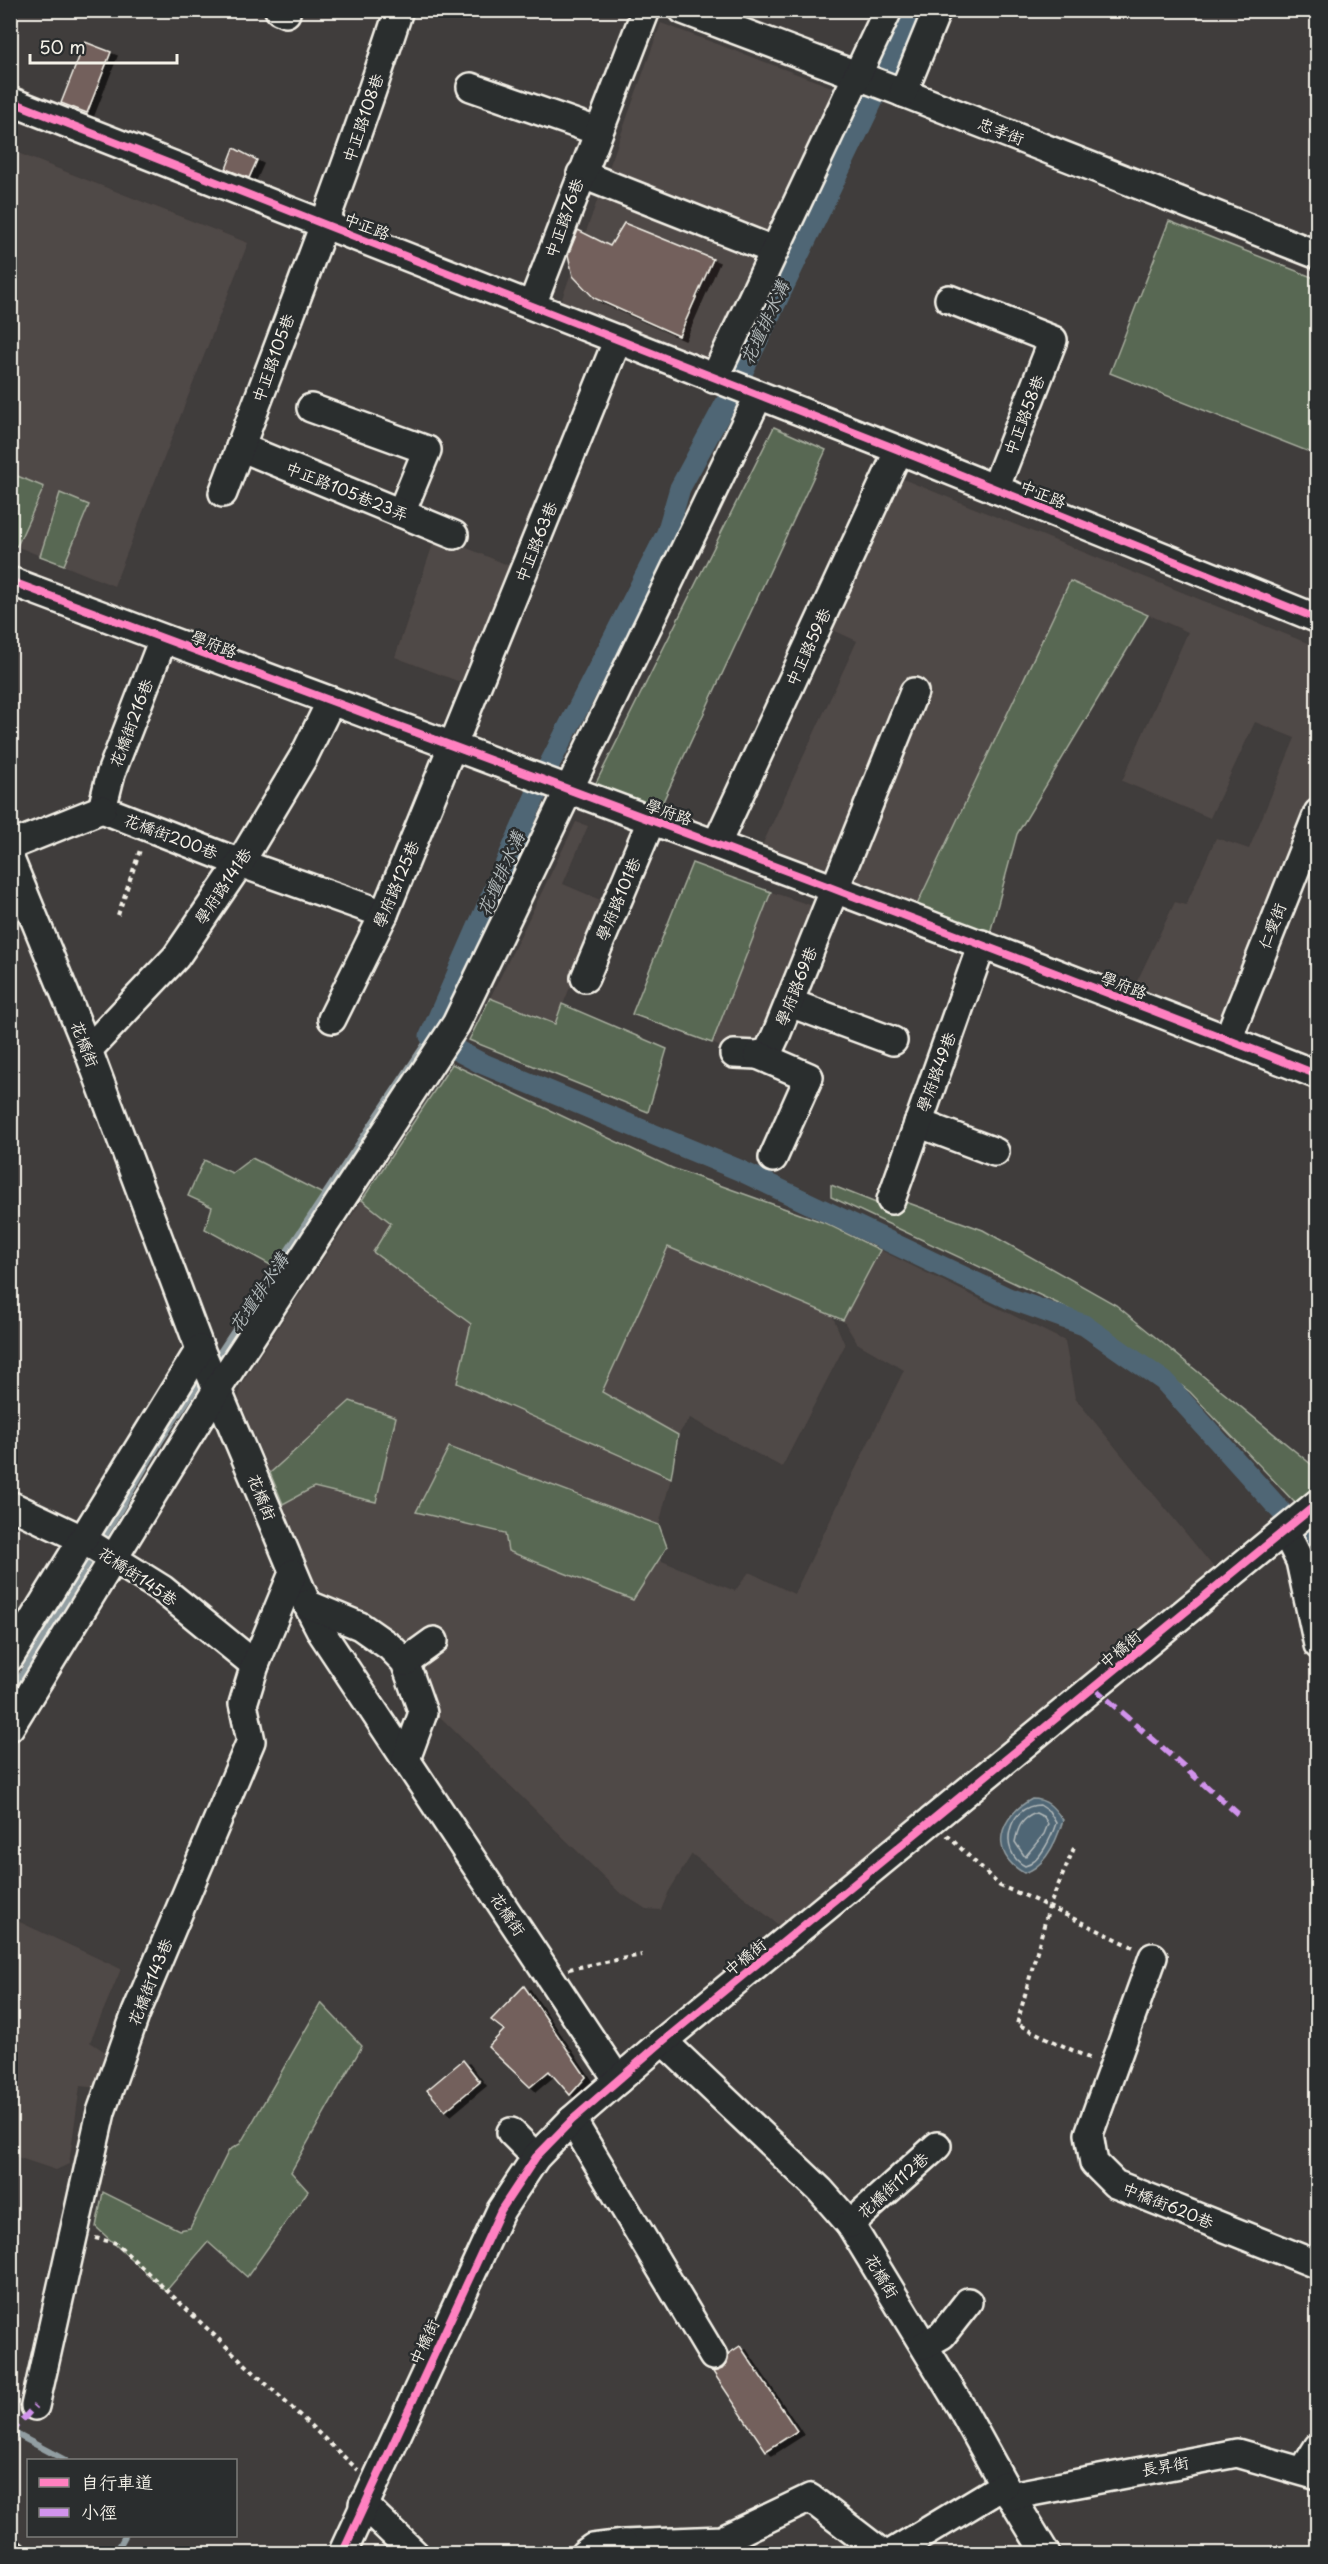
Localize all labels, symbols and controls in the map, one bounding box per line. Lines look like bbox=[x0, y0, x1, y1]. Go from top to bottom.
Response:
scale bar bbox=[30, 27, 177, 65]
text: 50 m bbox=[39, 33, 86, 60]
street label: 中正路108巷 bbox=[336, 70, 389, 165]
street label: 忠孝街 bbox=[975, 110, 1028, 150]
street label: 中正路76巷 bbox=[538, 175, 589, 261]
street label: 中正路 bbox=[341, 205, 394, 245]
water label: 花壇排水溝 bbox=[732, 274, 796, 369]
street label: 中正路105巷 bbox=[245, 310, 299, 405]
street label: 中正路58巷 bbox=[997, 371, 1049, 458]
street label: 中正路105巷23弄 bbox=[282, 454, 412, 526]
street label: 中正路 bbox=[1017, 473, 1070, 513]
street label: 中正路63巷 bbox=[508, 498, 562, 586]
street label: 中正路59巷 bbox=[778, 603, 836, 690]
street label: 學府路 bbox=[188, 623, 241, 663]
street label: 花橋街216巷 bbox=[102, 675, 158, 770]
street label: 學府路 bbox=[643, 792, 696, 830]
street label: 花橋街200巷 bbox=[121, 806, 222, 864]
water label: 花壇排水溝 bbox=[469, 825, 531, 920]
street label: 學府路125巷 bbox=[366, 836, 424, 931]
street label: 學府路141巷 bbox=[188, 842, 257, 929]
street label: 學府路101巷 bbox=[589, 853, 646, 944]
street label: 仁愛街 bbox=[1251, 899, 1291, 952]
street label: 學府路69巷 bbox=[768, 942, 822, 1029]
street label: 學府路 bbox=[1098, 964, 1151, 1004]
street label: 花橋街 bbox=[66, 1017, 106, 1070]
street label: 學府路49巷 bbox=[909, 1028, 961, 1115]
water label: 花壇排水溝 bbox=[221, 1246, 295, 1337]
street label: 花橋街 bbox=[243, 1470, 283, 1523]
street label: 花橋街145巷 bbox=[94, 1540, 183, 1611]
street label: 中橋街 bbox=[1093, 1624, 1145, 1673]
street label: 花橋街 bbox=[485, 1887, 532, 1940]
street label: 中橋街 bbox=[718, 1932, 771, 1981]
street label: 花橋街143巷 bbox=[121, 1934, 177, 2029]
street label: 花橋街112巷 bbox=[851, 2146, 933, 2223]
street label: 中橋街620巷 bbox=[1119, 2175, 1218, 2233]
street label: 花橋街 bbox=[860, 2249, 906, 2302]
street label: 中橋街 bbox=[402, 2315, 444, 2368]
street label: 長昇街 bbox=[1139, 2449, 1191, 2481]
legend bbox=[27, 2459, 237, 2537]
text: 自行車道 bbox=[81, 2468, 153, 2495]
text: 小徑 bbox=[81, 2498, 117, 2525]

